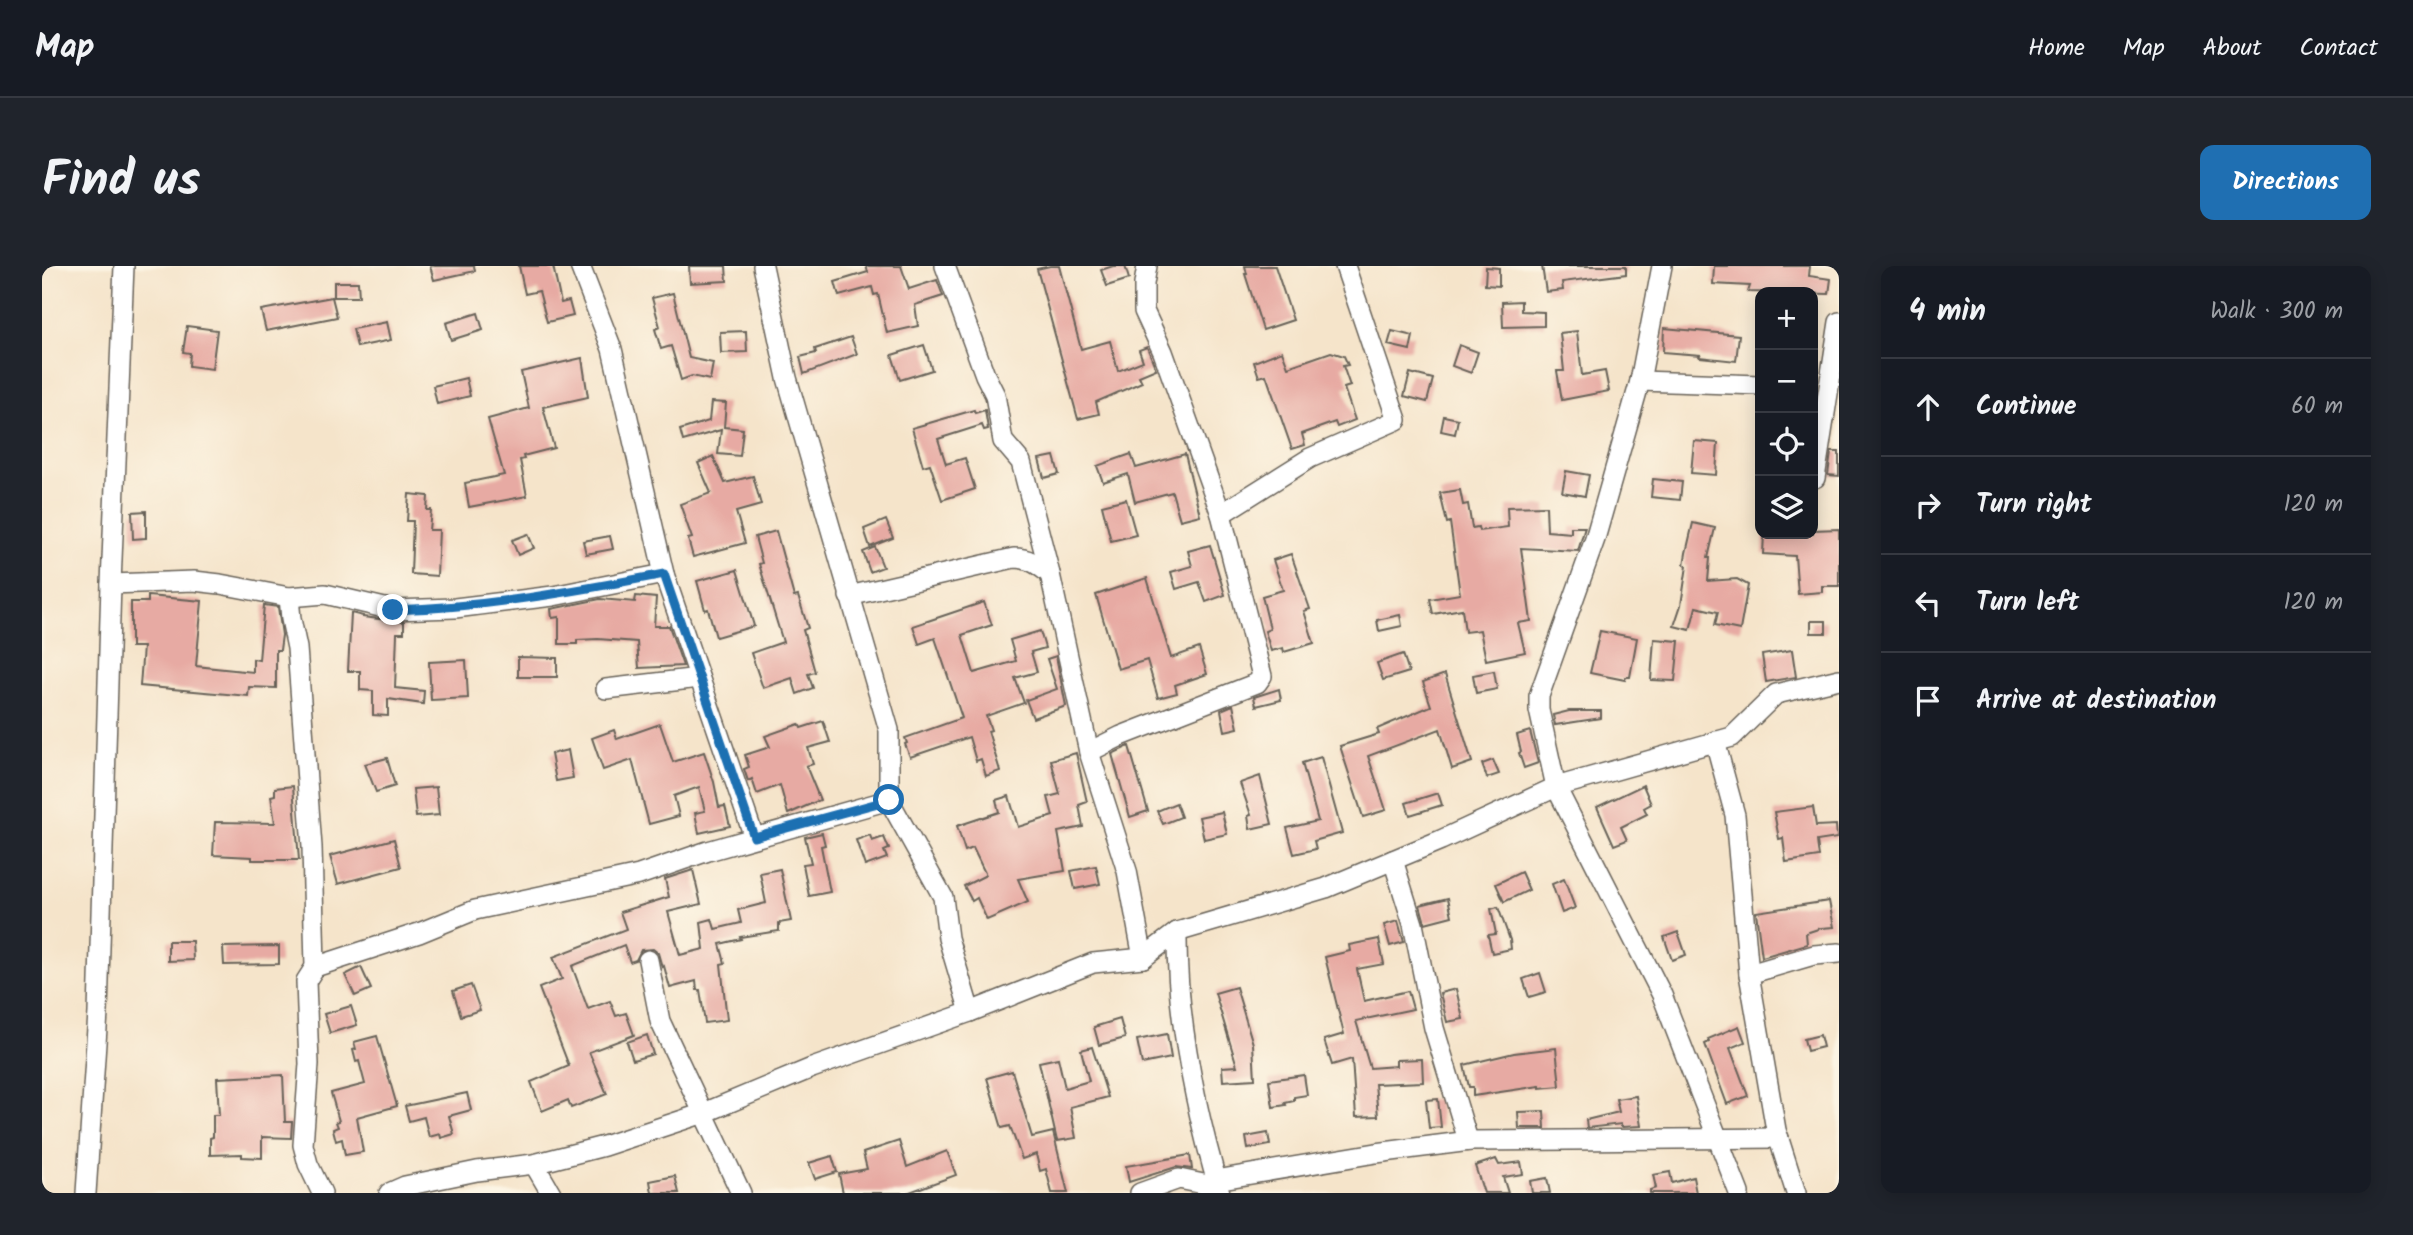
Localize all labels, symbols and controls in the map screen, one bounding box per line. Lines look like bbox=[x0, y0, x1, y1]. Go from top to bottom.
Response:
text: Map bbox=[35, 22, 95, 75]
text: Home bbox=[2028, 29, 2085, 68]
text: Map bbox=[2123, 29, 2165, 68]
text: About bbox=[2203, 29, 2261, 68]
text: Contact bbox=[2299, 29, 2378, 68]
text: Find us bbox=[42, 143, 200, 221]
button: Directions bbox=[2200, 145, 2371, 220]
map controls bbox=[1755, 287, 1818, 539]
button: + bbox=[1755, 287, 1818, 350]
text: 4 min bbox=[1909, 288, 1986, 336]
text: Walk · 300 m bbox=[2210, 294, 2343, 330]
button: − bbox=[1755, 350, 1818, 413]
text: Continue bbox=[1976, 386, 2077, 428]
icon: ahead bbox=[1909, 388, 1947, 426]
text: 60 m bbox=[2291, 389, 2343, 425]
button: locate bbox=[1755, 413, 1818, 476]
button: layers bbox=[1755, 476, 1818, 539]
text: Turn right bbox=[1976, 484, 2092, 526]
icon: right bbox=[1909, 486, 1947, 524]
text: 120 m bbox=[2283, 487, 2343, 523]
text: Turn left bbox=[1976, 582, 2079, 624]
icon: left bbox=[1909, 584, 1947, 622]
text: 120 m bbox=[2283, 585, 2343, 621]
route end bbox=[377, 594, 408, 625]
text: Arrive at destination bbox=[1976, 680, 2216, 722]
icon: arrive bbox=[1909, 682, 1947, 720]
route start bbox=[873, 784, 904, 815]

